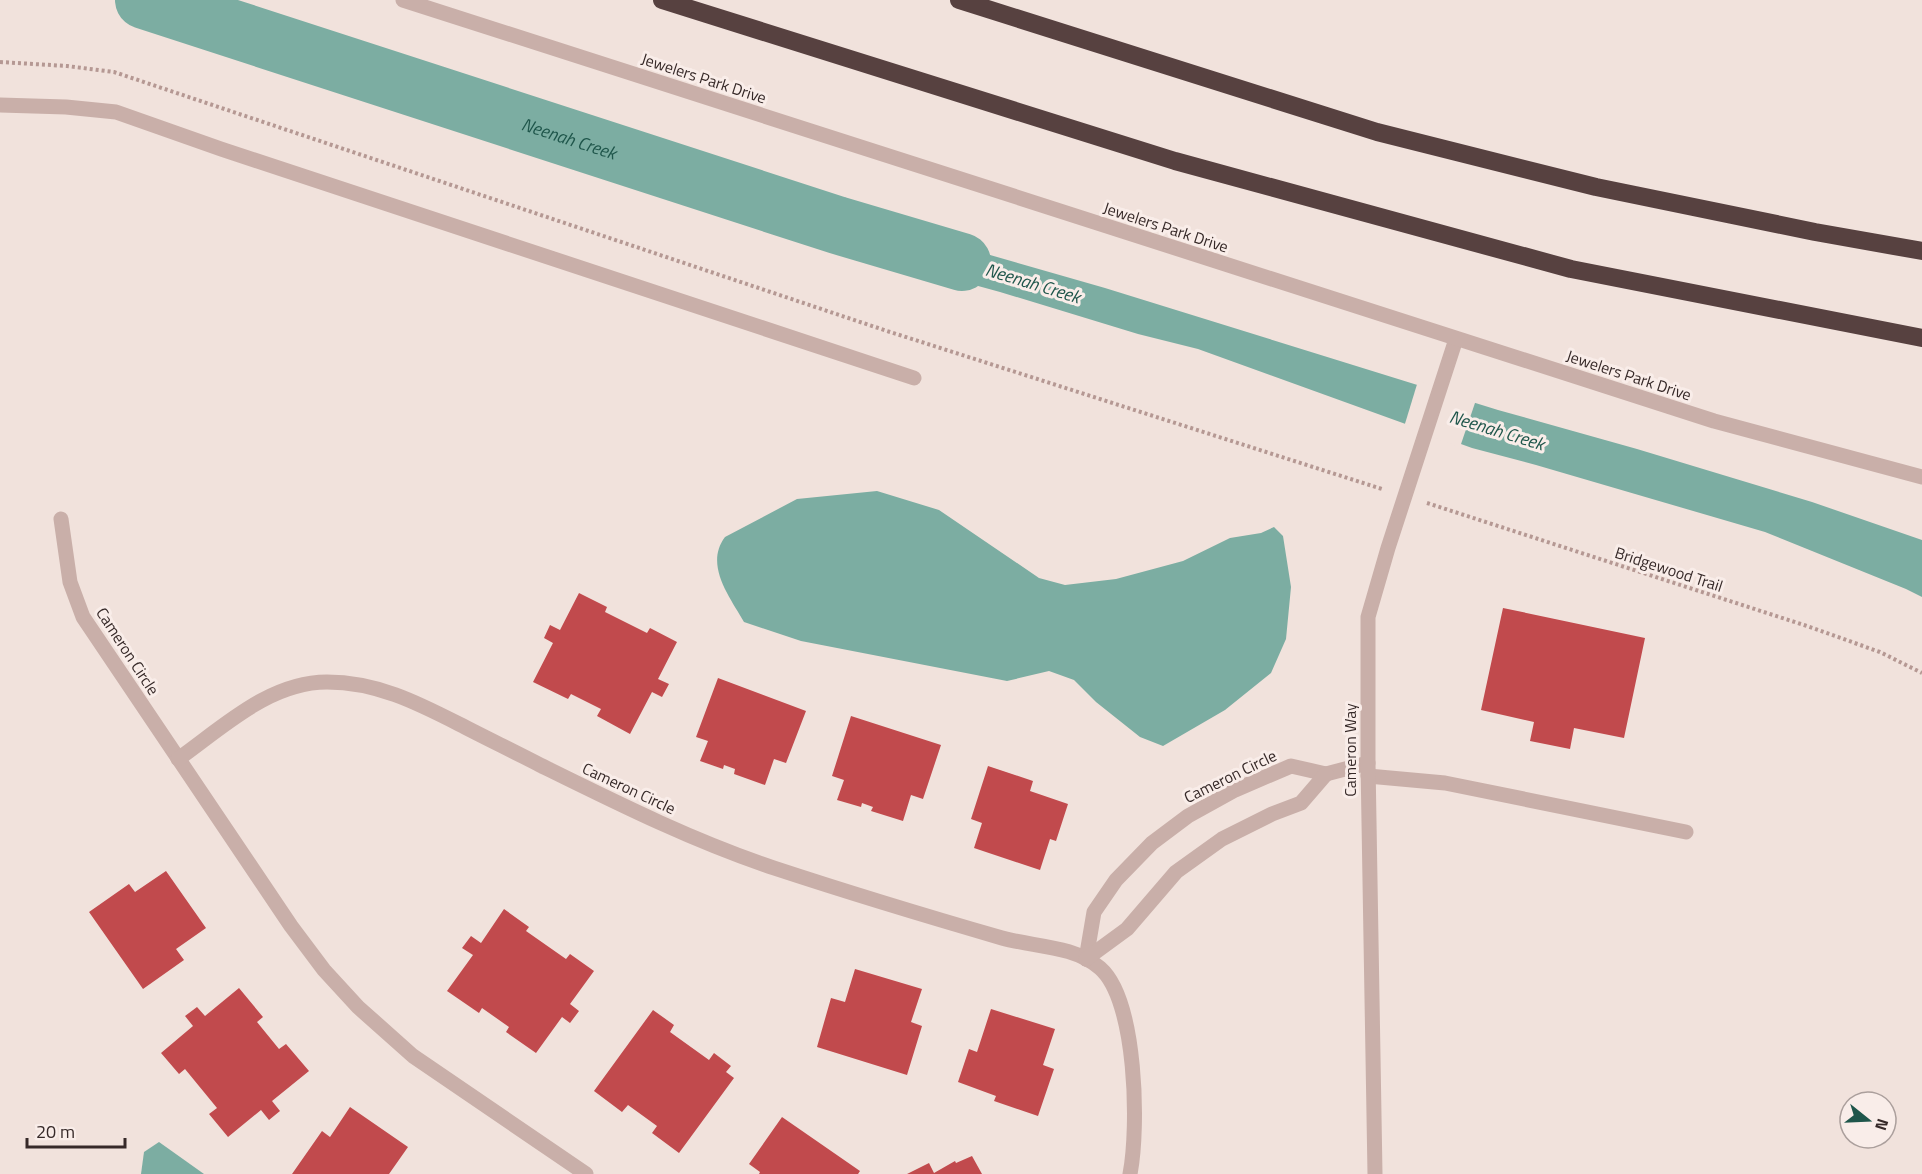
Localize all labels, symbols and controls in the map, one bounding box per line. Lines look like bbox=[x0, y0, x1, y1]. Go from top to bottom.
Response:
street label: Jewelers Park Drive bbox=[638, 46, 770, 110]
water label: Neenah Creek bbox=[518, 110, 622, 167]
street label: Jewelers Park Drive bbox=[1100, 195, 1232, 259]
water label: Neenah Creek bbox=[982, 256, 1086, 311]
street label: Jewelers Park Drive bbox=[1563, 343, 1695, 407]
water label: Neenah Creek bbox=[1446, 403, 1550, 458]
street label: Bridgewood Trail bbox=[1612, 540, 1726, 598]
street label: Cameron Circle bbox=[91, 602, 165, 700]
street label: Cameron Way bbox=[1338, 703, 1362, 797]
street label: Cameron Circle bbox=[1180, 743, 1280, 809]
street label: Cameron Circle bbox=[578, 756, 680, 820]
north arrow bbox=[1838, 1090, 1898, 1150]
scale bar bbox=[27, 1111, 124, 1149]
text: N bbox=[1869, 1116, 1895, 1134]
text: 20 m bbox=[36, 1118, 75, 1145]

